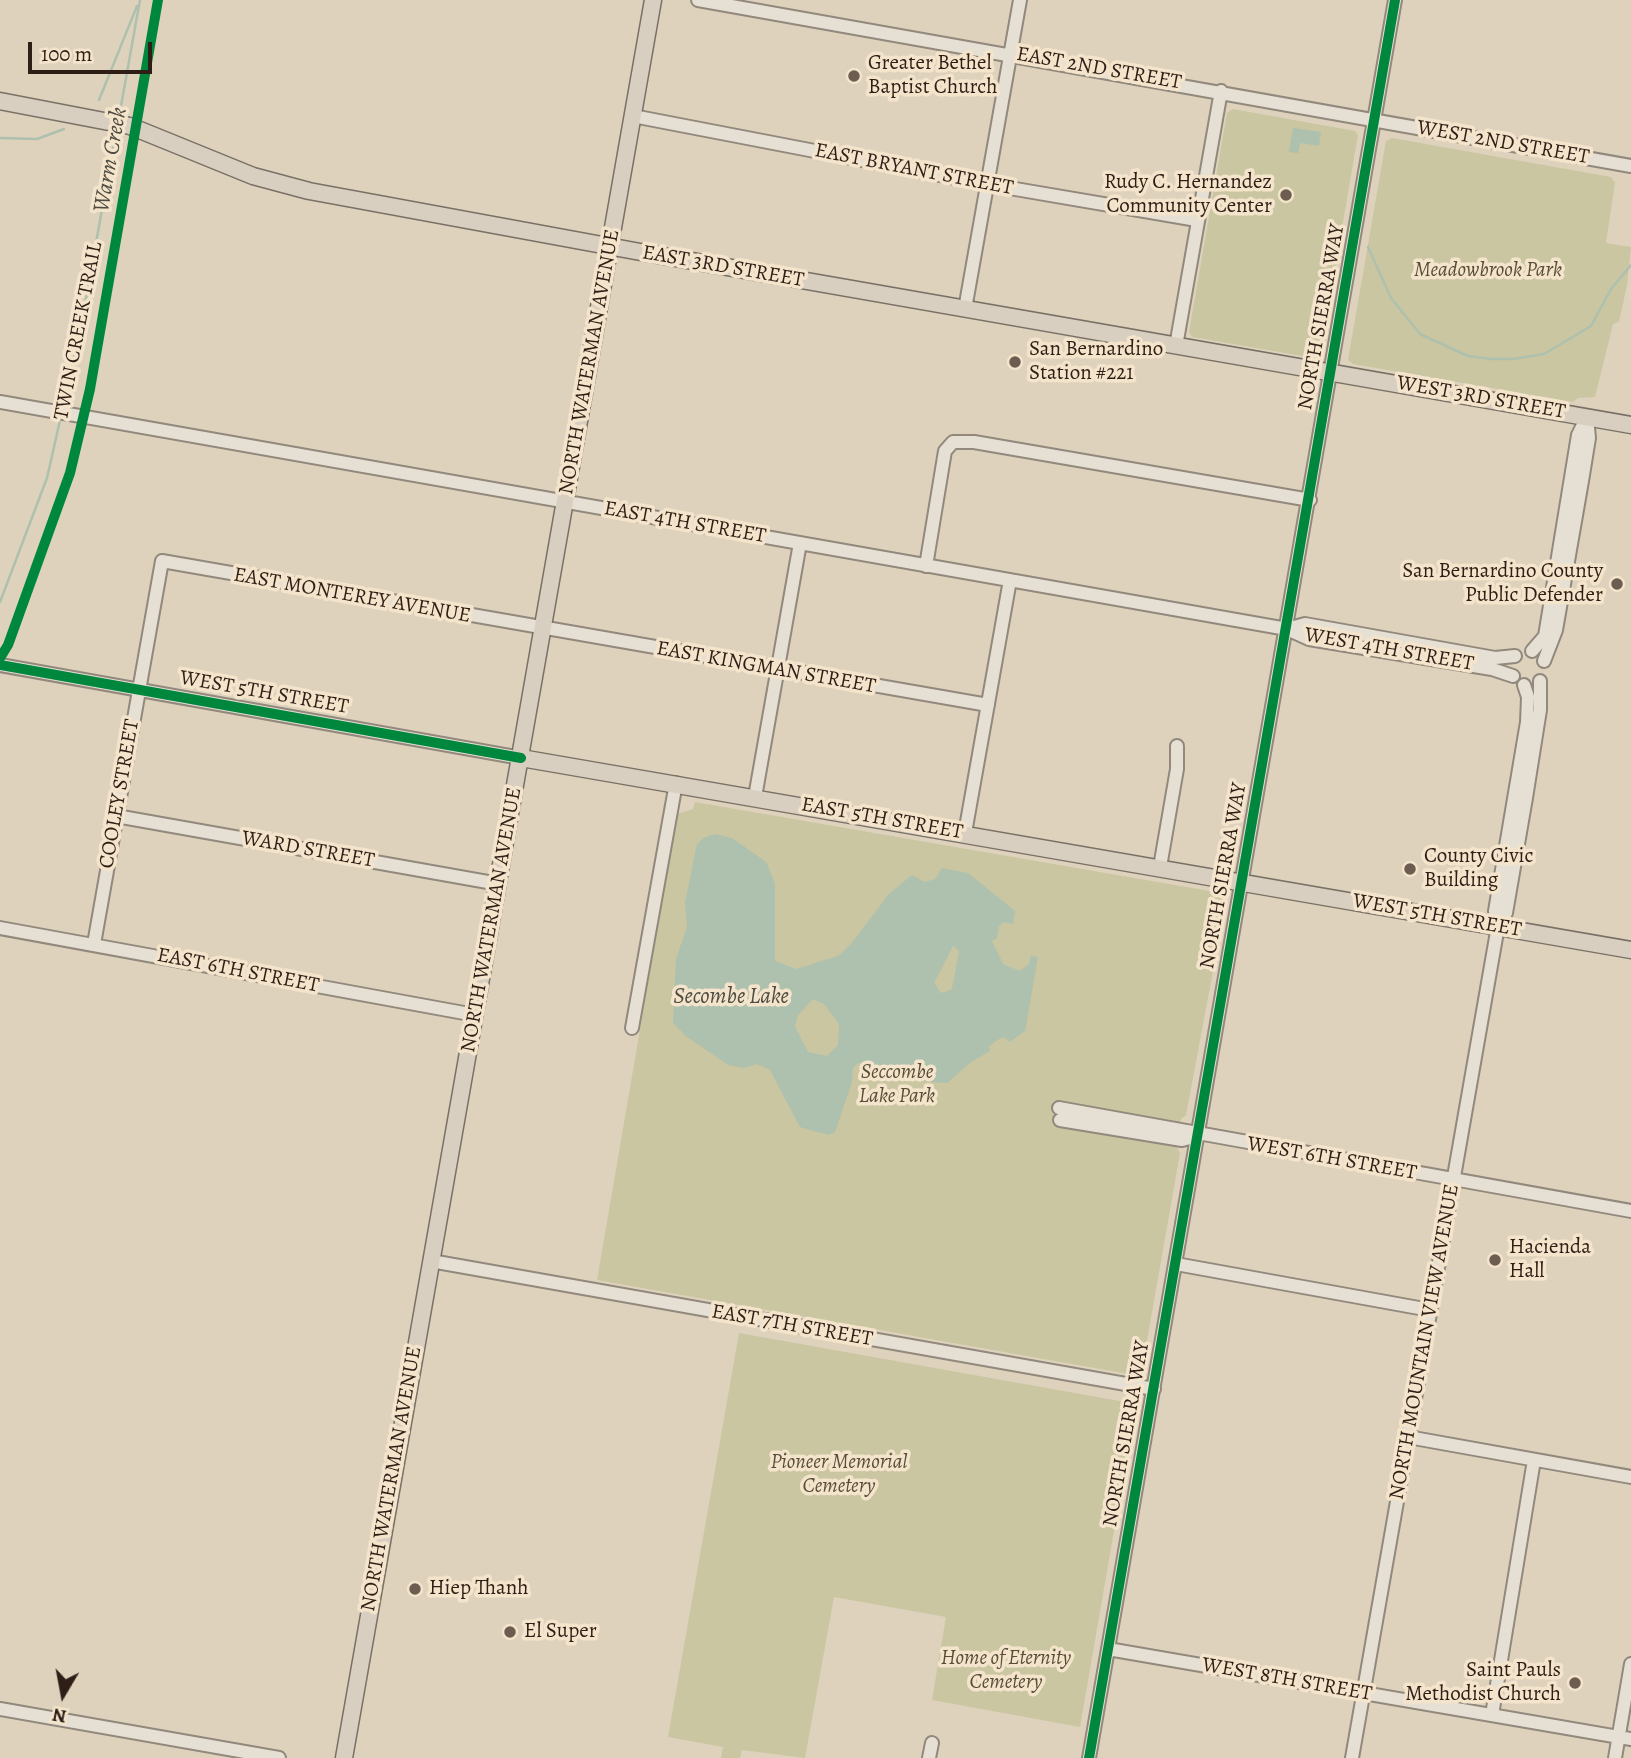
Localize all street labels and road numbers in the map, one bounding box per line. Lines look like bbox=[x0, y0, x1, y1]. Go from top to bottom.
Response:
street label: EAST 2ND STREET bbox=[1015, 42, 1183, 96]
street label: WEST 2ND STREET bbox=[1415, 115, 1591, 171]
street label: EAST BRYANT STREET bbox=[813, 138, 1015, 202]
street label: NORTH SIERRA WAY bbox=[1293, 222, 1351, 412]
street label: NORTH WATERMAN AVENUE bbox=[554, 227, 626, 497]
street label: TWIN CREEK TRAIL bbox=[49, 240, 109, 422]
street label: EAST 3RD STREET bbox=[640, 240, 806, 294]
street label: WEST 3RD STREET bbox=[1395, 371, 1567, 425]
street label: EAST 4TH STREET bbox=[602, 496, 768, 550]
street label: EAST MONTEREY AVENUE bbox=[231, 563, 473, 629]
street label: WEST 4TH STREET bbox=[1302, 623, 1476, 677]
street label: EAST KINGMAN STREET bbox=[654, 636, 878, 700]
street label: WEST 5TH STREET bbox=[178, 666, 350, 720]
street label: COOLEY STREET bbox=[94, 717, 146, 871]
street label: NORTH SIERRA WAY bbox=[1195, 781, 1253, 971]
street label: NORTH WATERMAN AVENUE bbox=[456, 785, 528, 1055]
street label: EAST 5TH STREET bbox=[799, 792, 965, 846]
street label: WARD STREET bbox=[240, 826, 376, 874]
street label: WEST 5TH STREET bbox=[1351, 889, 1523, 943]
street label: EAST 6TH STREET bbox=[155, 943, 321, 999]
street label: WEST 6TH STREET bbox=[1245, 1132, 1419, 1186]
street label: NORTH MOUNTAIN VIEW AVENUE bbox=[1385, 1182, 1465, 1502]
street label: EAST 7TH STREET bbox=[709, 1299, 875, 1353]
street label: NORTH SIERRA WAY bbox=[1098, 1339, 1156, 1529]
street label: NORTH WATERMAN AVENUE bbox=[356, 1344, 428, 1614]
street label: WEST 8TH STREET bbox=[1200, 1653, 1374, 1707]

